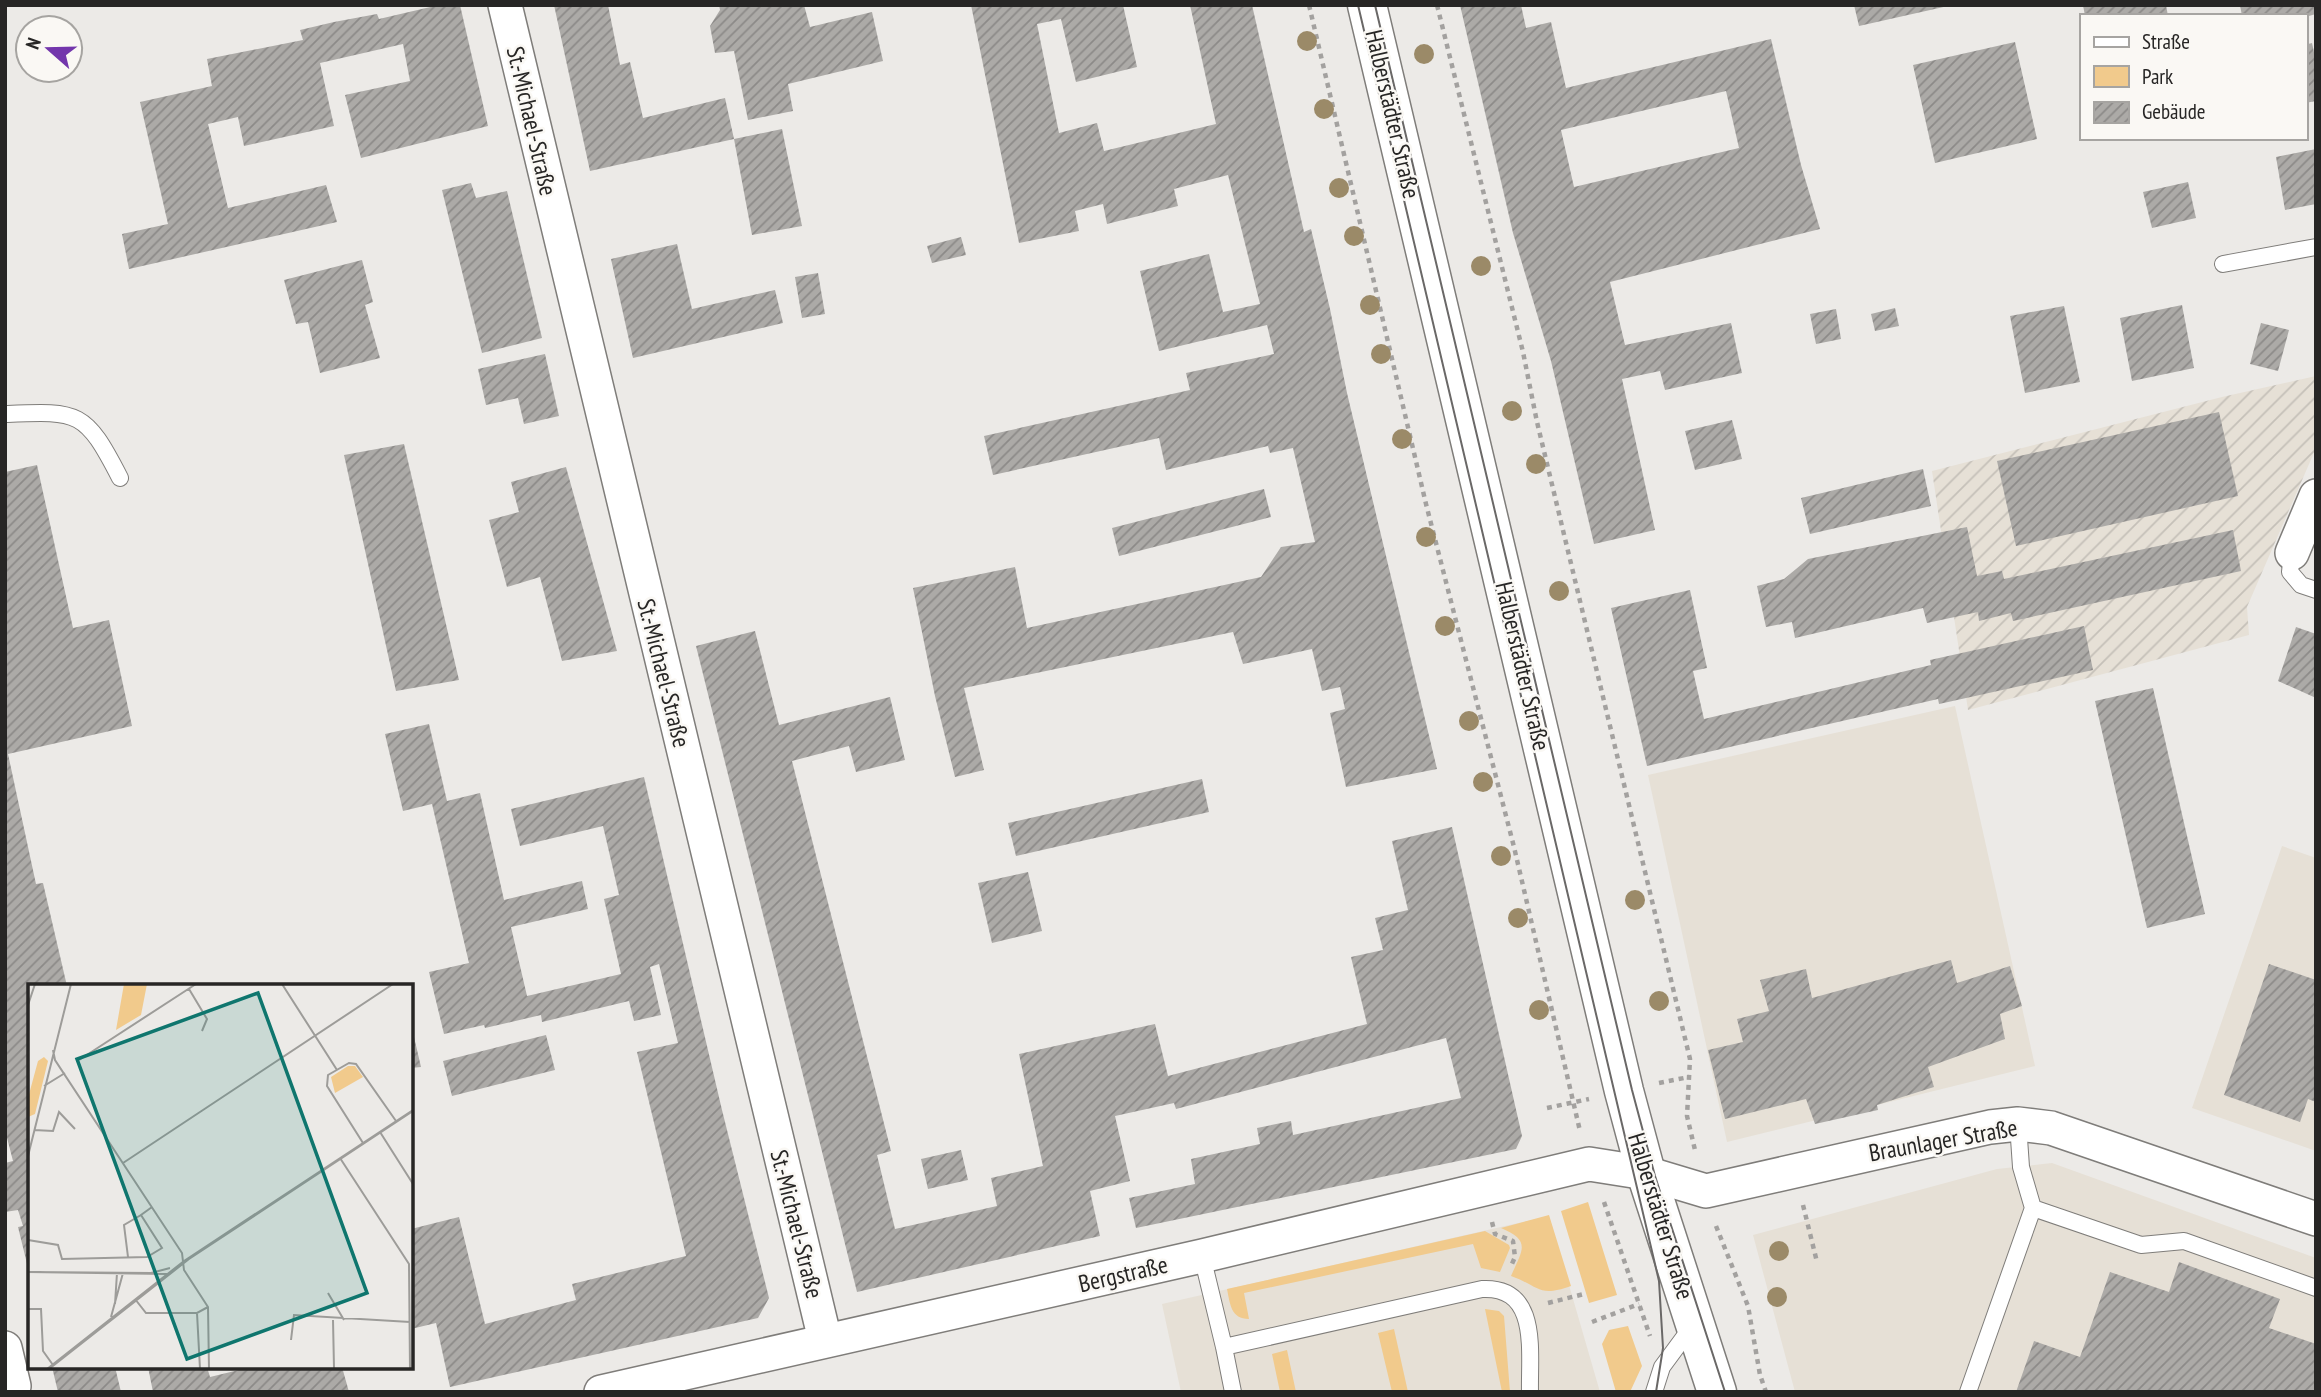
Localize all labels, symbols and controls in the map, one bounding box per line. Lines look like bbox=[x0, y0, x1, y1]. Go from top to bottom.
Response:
north arrow bbox=[14, 14, 84, 84]
legend bbox=[2080, 14, 2307, 140]
street label: Halberstädter Straße bbox=[1359, 27, 1427, 201]
text: Straße bbox=[2142, 28, 2190, 55]
text: N bbox=[20, 34, 46, 52]
street label: St.-Michael-Straße bbox=[500, 43, 564, 199]
text: Park bbox=[2142, 63, 2173, 90]
text: Gebäude bbox=[2142, 98, 2205, 125]
street label: Halberstädter Straße bbox=[1489, 579, 1557, 753]
street label: St.-Michael-Straße bbox=[631, 595, 697, 751]
inset map bbox=[28, 984, 413, 1369]
street label: Braunlager Straße bbox=[1866, 1112, 2020, 1168]
street label: Halberstädter Straße bbox=[1621, 1129, 1701, 1303]
street label: St.-Michael-Straße bbox=[764, 1146, 830, 1302]
street label: Bergstraße bbox=[1075, 1249, 1171, 1299]

